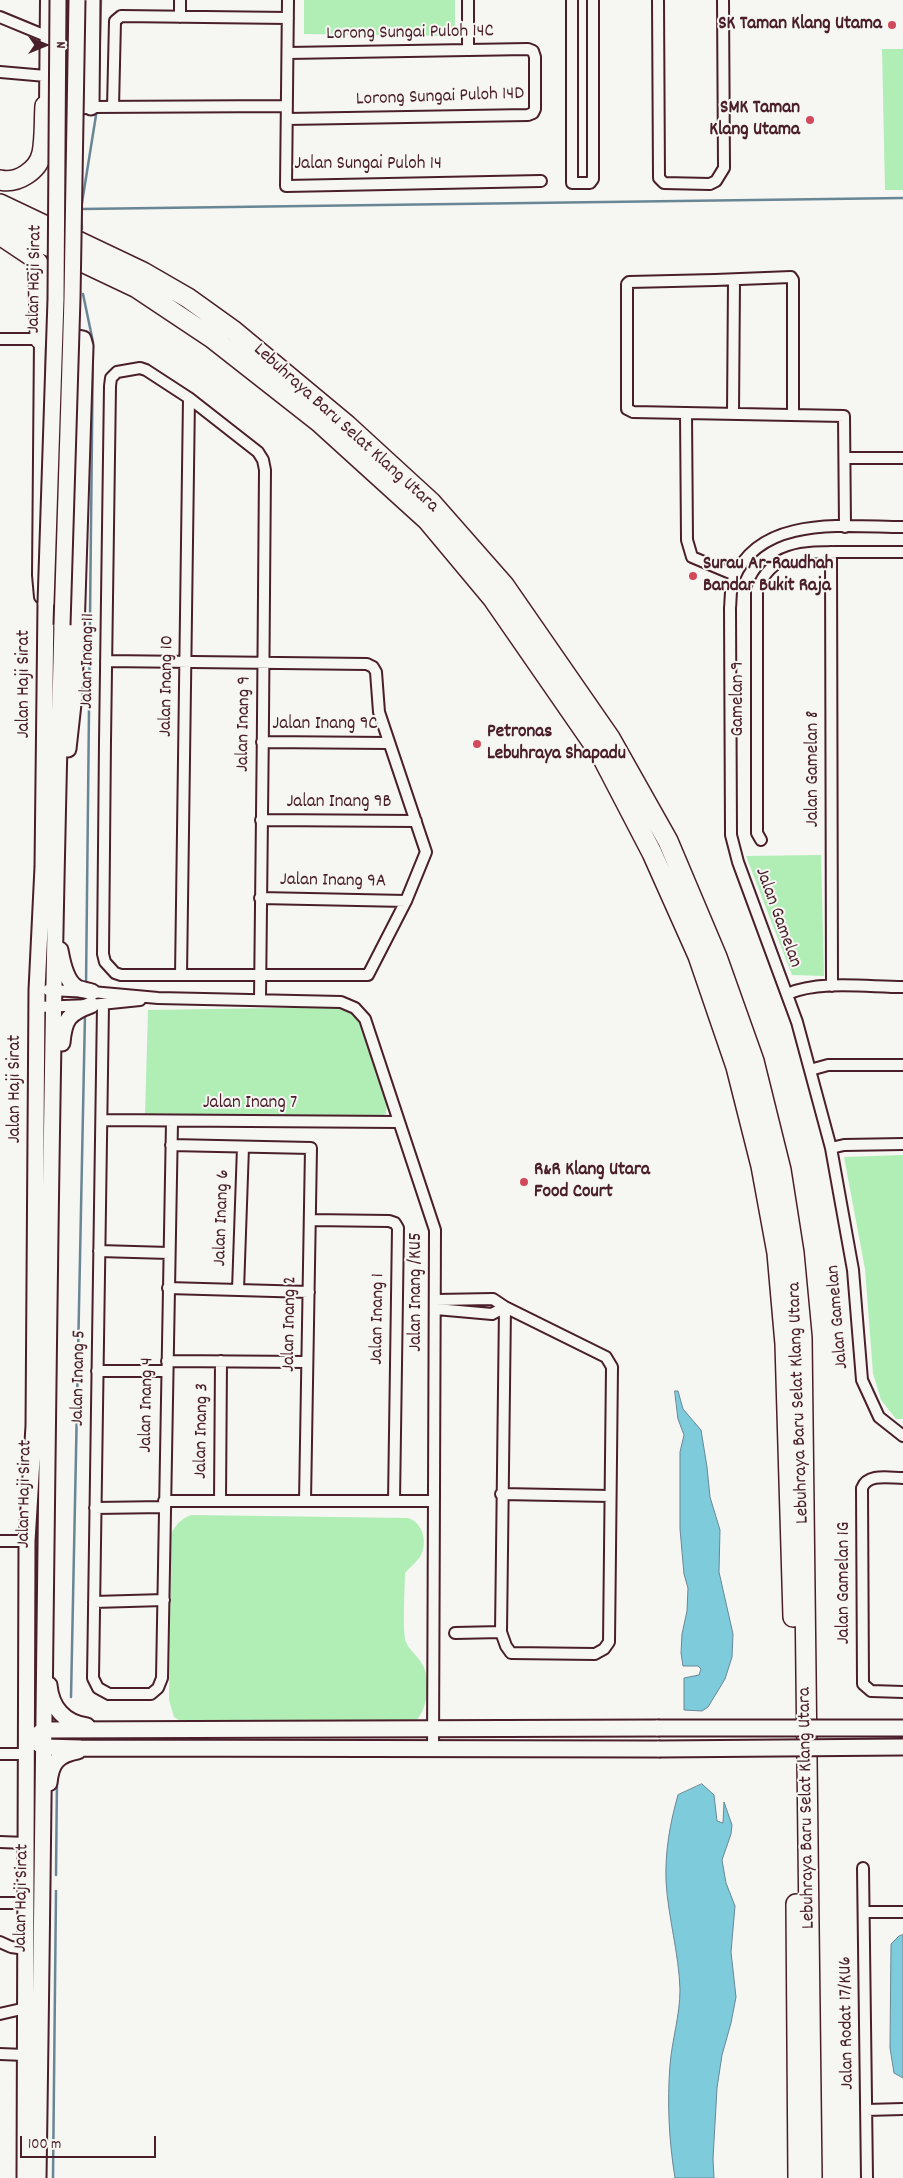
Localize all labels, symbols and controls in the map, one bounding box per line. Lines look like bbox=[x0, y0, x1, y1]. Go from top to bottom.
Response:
place label: SK Taman Klang Utama bbox=[718, 14, 882, 36]
marker: SK Taman Klang Utama bbox=[886, 19, 898, 31]
north arrow bbox=[20, 20, 70, 70]
street label: Lorong Sungai Puloh 14C bbox=[326, 21, 494, 47]
text: N bbox=[50, 42, 70, 48]
street label: Lorong Sungai Puloh 14D bbox=[356, 84, 524, 112]
place label: SMK Taman Klang Utama bbox=[709, 98, 800, 142]
marker: SMK Taman Klang Utama bbox=[804, 114, 816, 126]
street label: Jalan Sungai Puloh 14 bbox=[294, 154, 442, 176]
street label: Jalan Haji Sirat bbox=[24, 224, 48, 334]
street label: Lebuhraya Baru Selat Klang Utara bbox=[247, 340, 443, 518]
place label: Surau Ar-Raudhah Bandar Bukit Raja bbox=[703, 554, 834, 598]
marker: Surau Ar-Raudhah Bandar Bukit Raja bbox=[687, 570, 699, 582]
street label: Jalan Inang 11 bbox=[77, 613, 101, 709]
street label: Jalan Haji Sirat bbox=[14, 630, 36, 738]
street label: Jalan Inang 10 bbox=[156, 635, 180, 737]
street label: Gamelan 9 bbox=[728, 661, 750, 737]
street label: Jalan Inang 9 bbox=[233, 676, 257, 772]
street label: Jalan Gamelan 8 bbox=[803, 711, 825, 827]
street label: Jalan Inang 9C bbox=[272, 714, 378, 736]
place label: Petronas Lebuhraya Shapadu bbox=[487, 722, 626, 766]
marker: Petronas Lebuhraya Shapadu bbox=[471, 738, 483, 750]
street label: Jalan Inang 9B bbox=[286, 792, 392, 814]
street label: Jalan Gamelan bbox=[748, 865, 806, 971]
street label: Jalan Inang 9A bbox=[280, 870, 386, 894]
street label: Jalan Haji Sirat bbox=[5, 1035, 27, 1143]
street label: Jalan Inang 7 bbox=[203, 1093, 297, 1115]
place label: R&R Klang Utara Food Court bbox=[534, 1160, 650, 1204]
street label: Jalan Inang 6 bbox=[210, 1169, 236, 1267]
marker: R&R Klang Utara Food Court bbox=[518, 1176, 530, 1188]
street label: Jalan Inang /KU5 bbox=[406, 1232, 428, 1352]
street label: Jalan Gamelan bbox=[823, 1264, 855, 1370]
street label: Jalan Inang 1 bbox=[367, 1273, 391, 1365]
street label: Jalan Inang 2 bbox=[279, 1276, 303, 1372]
street label: Lebuhraya Baru Selat Klang Utara bbox=[784, 1282, 816, 1524]
street label: Jalan Inang 5 bbox=[68, 1330, 92, 1426]
street label: Jalan Inang 4 bbox=[136, 1357, 160, 1453]
street label: Jalan Inang 3 bbox=[191, 1383, 215, 1479]
street label: Jalan Haji Sirat bbox=[14, 1439, 38, 1549]
street label: Jalan Gamelan 1G bbox=[834, 1522, 856, 1644]
street label: Lebuhraya Baru Selat Klang Utara bbox=[794, 1687, 822, 1929]
street label: Jalan Haji Sirat bbox=[11, 1843, 35, 1953]
street label: Jalan Rodat 17/KU6 bbox=[835, 1956, 861, 2090]
scale bar bbox=[22, 2126, 159, 2158]
text: 100 m bbox=[28, 2134, 61, 2156]

